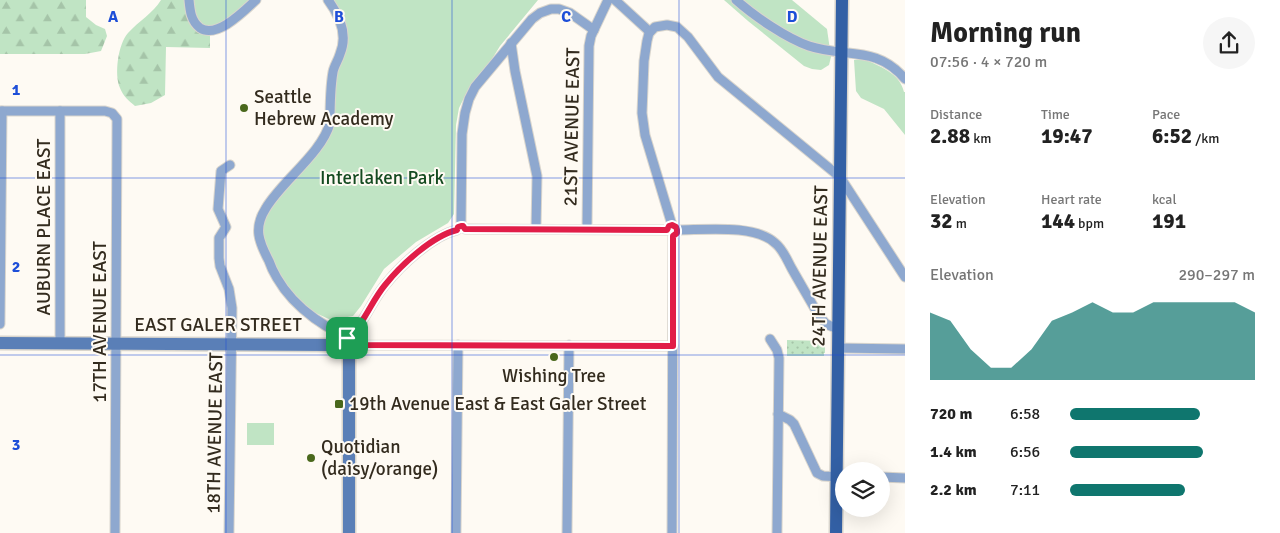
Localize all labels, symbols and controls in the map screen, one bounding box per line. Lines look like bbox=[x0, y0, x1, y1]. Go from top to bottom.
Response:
text: A bbox=[108, 7, 119, 27]
text: B bbox=[334, 7, 344, 27]
text: C bbox=[561, 7, 571, 27]
text: D bbox=[787, 7, 798, 27]
text: Morning run bbox=[930, 16, 1081, 50]
button: share bbox=[1203, 17, 1255, 69]
street label: 21ST AVENUE EAST bbox=[559, 47, 585, 207]
text: 07:56 · 4 × 720 m bbox=[930, 52, 1047, 72]
text: 1 bbox=[12, 80, 21, 100]
place label: Seattle Hebrew Academy bbox=[254, 85, 394, 131]
marker: Seattle Hebrew Academy bbox=[238, 102, 250, 114]
text: Distance bbox=[930, 106, 982, 123]
text: Time bbox=[1041, 106, 1070, 123]
text: Pace bbox=[1152, 106, 1180, 123]
text: 2.88 bbox=[930, 123, 970, 149]
text: 19:47 bbox=[1041, 123, 1093, 149]
text: 6:52 bbox=[1152, 123, 1192, 149]
text: km bbox=[970, 130, 991, 147]
text: /km bbox=[1192, 130, 1219, 147]
street label: AUBURN PLACE EAST bbox=[32, 138, 56, 315]
park label: Interlaken Park bbox=[320, 166, 444, 190]
street label: 24TH AVENUE EAST bbox=[807, 184, 833, 347]
text: Elevation bbox=[930, 191, 986, 208]
text: Heart rate bbox=[1041, 191, 1102, 208]
text: kcal bbox=[1152, 191, 1177, 208]
text: 32 bbox=[930, 208, 953, 234]
text: 144 bbox=[1041, 208, 1075, 234]
text: 191 bbox=[1152, 208, 1186, 234]
text: m bbox=[953, 215, 967, 232]
text: bpm bbox=[1075, 215, 1104, 232]
street label: 17TH AVENUE EAST bbox=[88, 241, 112, 403]
text: 2 bbox=[12, 257, 20, 277]
text: Elevation bbox=[930, 265, 994, 285]
text: 290–297 m bbox=[1178, 265, 1255, 285]
street label: EAST GALER STREET bbox=[134, 313, 302, 337]
pin bbox=[326, 317, 368, 359]
icon: arrive bbox=[333, 324, 361, 352]
street label: 18TH AVENUE EAST bbox=[202, 351, 228, 514]
marker: Wishing Tree bbox=[548, 351, 560, 363]
place label: Wishing Tree bbox=[502, 364, 606, 388]
place label: 19th Avenue East & East Galer Street bbox=[349, 392, 647, 416]
marker: 19th Avenue East & East Galer Street bbox=[333, 398, 345, 410]
text: 720 m bbox=[930, 404, 972, 424]
text: 6:58 bbox=[1010, 404, 1040, 424]
text: 3 bbox=[12, 435, 20, 455]
place label: Quotidian (daisy/orange) bbox=[321, 435, 438, 481]
text: 1.4 km bbox=[930, 442, 977, 462]
text: 6:56 bbox=[1010, 442, 1040, 462]
marker: Quotidian (daisy/orange) bbox=[305, 452, 317, 464]
map controls bbox=[835, 462, 890, 517]
button: layers bbox=[835, 462, 890, 517]
text: 2.2 km bbox=[930, 480, 977, 500]
text: 7:11 bbox=[1010, 480, 1040, 500]

